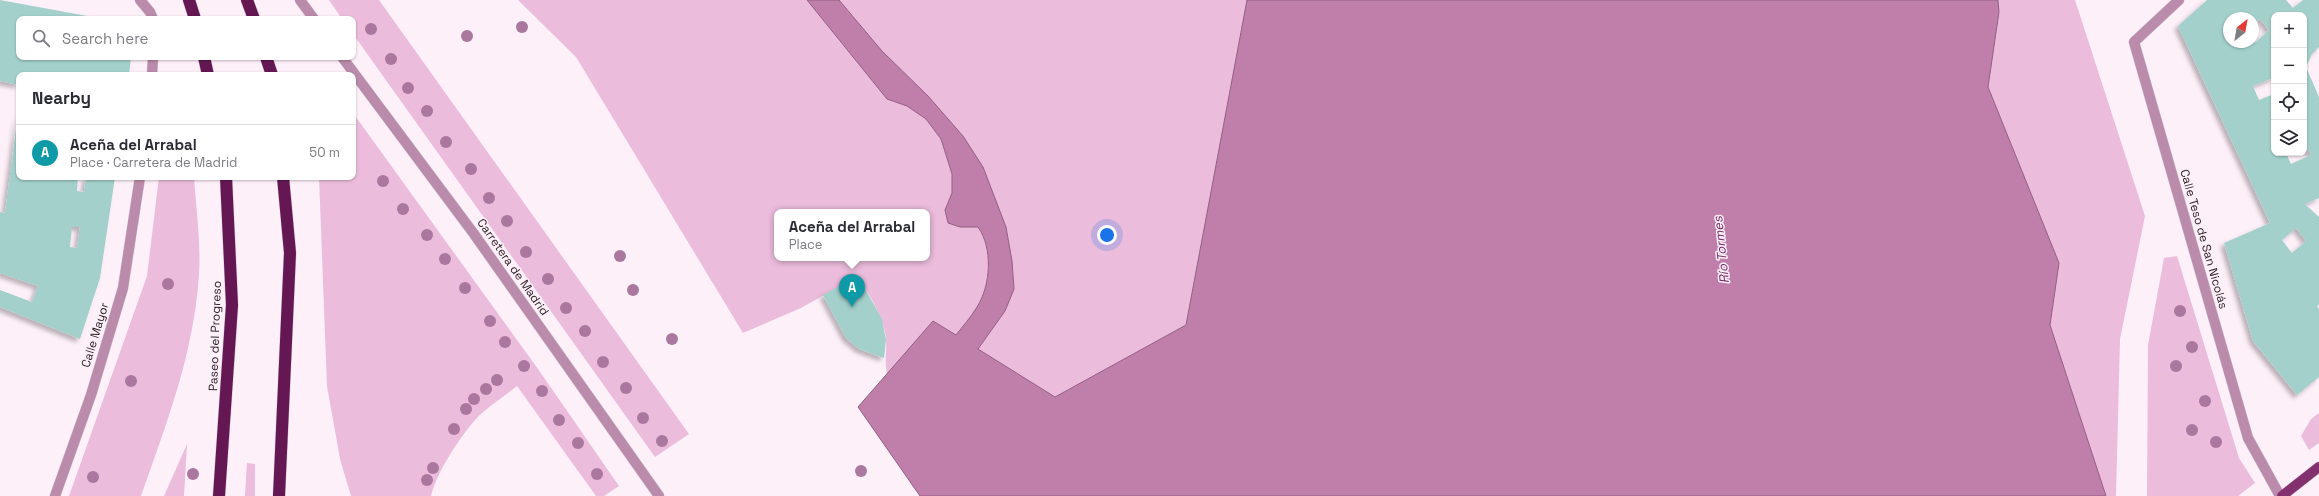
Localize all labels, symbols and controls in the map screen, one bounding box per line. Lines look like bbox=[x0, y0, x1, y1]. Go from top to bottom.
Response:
north arrow bbox=[2223, 12, 2259, 48]
map controls bbox=[2271, 12, 2307, 156]
button: + bbox=[2271, 12, 2307, 48]
search box bbox=[16, 16, 356, 60]
icon: search bbox=[30, 27, 52, 49]
text: Search here bbox=[62, 29, 148, 48]
button: − bbox=[2271, 48, 2307, 84]
button: locate bbox=[2271, 84, 2307, 120]
text: Nearby bbox=[32, 87, 91, 109]
button: layers bbox=[2271, 120, 2307, 156]
text: Aceña del Arrabal bbox=[70, 135, 197, 154]
text: A bbox=[41, 144, 49, 161]
text: 50 m bbox=[309, 144, 340, 161]
text: Place · Carretera de Madrid bbox=[70, 154, 237, 171]
street label: Calle Teso de San Nicolás bbox=[2176, 167, 2232, 311]
popup bbox=[774, 209, 930, 261]
water label: Río Tormes bbox=[1709, 214, 1733, 284]
street label: Carretera de Madrid bbox=[473, 215, 553, 319]
text: Aceña del Arrabal bbox=[789, 217, 915, 236]
your location bbox=[1097, 225, 1117, 245]
text: Place bbox=[789, 236, 822, 253]
pin: A bbox=[839, 274, 865, 307]
street label: Paseo del Progreso bbox=[205, 280, 225, 392]
street label: Calle Mayor bbox=[78, 300, 113, 369]

